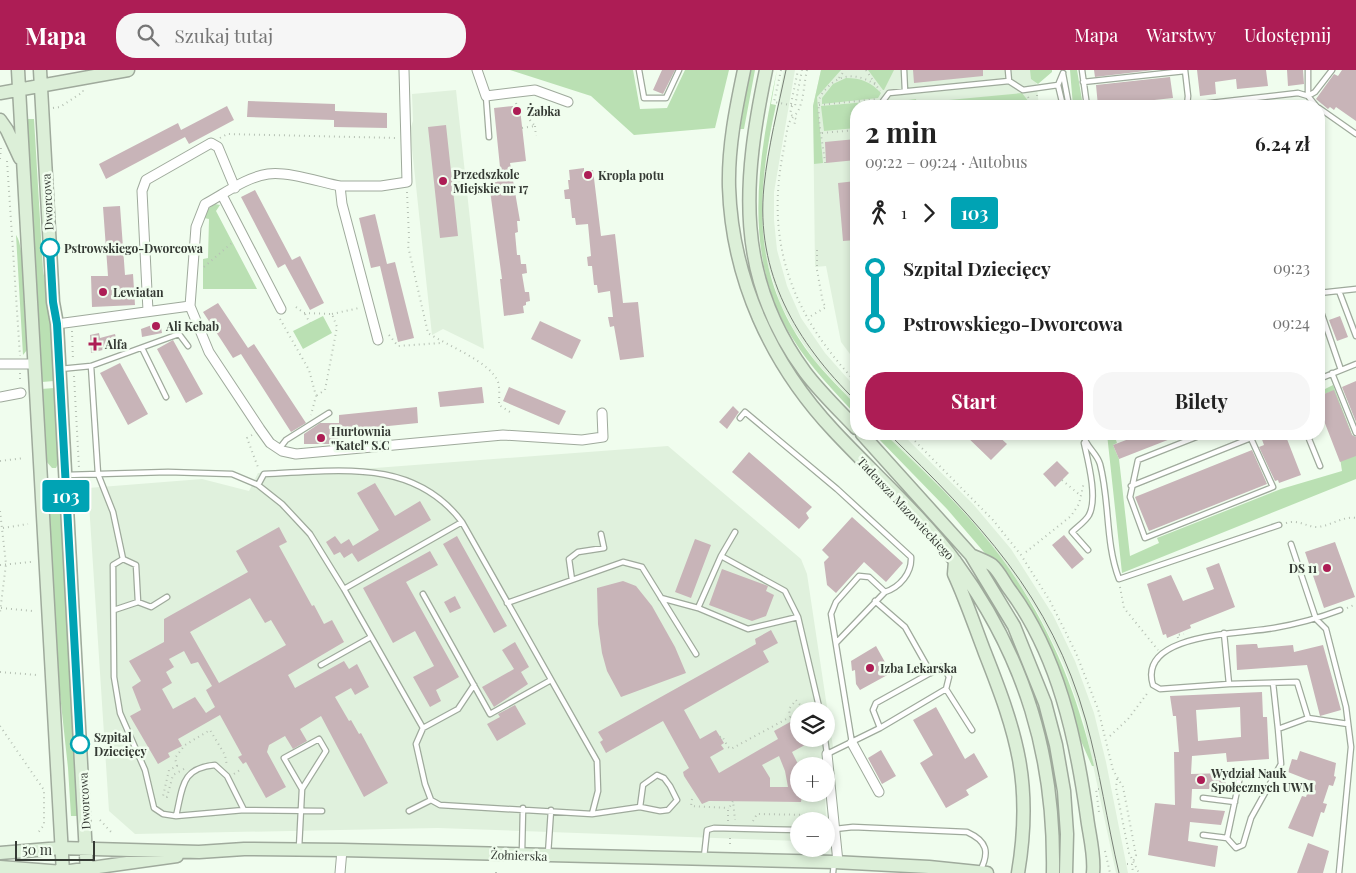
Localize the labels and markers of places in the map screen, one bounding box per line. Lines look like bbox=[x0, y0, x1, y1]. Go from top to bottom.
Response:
place label: Żabka bbox=[527, 103, 561, 119]
marker: Żabka bbox=[511, 105, 523, 117]
place label: Przedszkole Miejskie nr 17 bbox=[453, 166, 529, 196]
place label: Kropla potu bbox=[598, 167, 665, 183]
marker: Kropla potu bbox=[582, 169, 594, 181]
marker: Przedszkole Miejskie nr 17 bbox=[437, 175, 449, 187]
marker: Pstrowskiego-Dworcowa bbox=[40, 238, 60, 258]
place label: Pstrowskiego-Dworcowa bbox=[64, 240, 204, 256]
place label: Lewiatan bbox=[113, 284, 164, 300]
marker: Lewiatan bbox=[97, 286, 109, 298]
place label: Ali Kebab bbox=[165, 318, 219, 334]
marker: Ali Kebab bbox=[150, 320, 162, 332]
place label: Alfa bbox=[104, 336, 128, 352]
marker: Alfa bbox=[89, 338, 101, 350]
place label: Hurtownia "Katel" S.C bbox=[331, 423, 392, 453]
marker: Hurtownia "Katel" S.C bbox=[315, 432, 327, 444]
place label: DS 11 bbox=[1289, 560, 1317, 576]
marker: DS 11 bbox=[1321, 562, 1333, 574]
place label: Izba Lekarska bbox=[880, 660, 958, 676]
marker: Izba Lekarska bbox=[864, 662, 876, 674]
place label: Szpital Dziecięcy bbox=[94, 729, 148, 759]
marker: Szpital Dziecięcy bbox=[70, 734, 90, 754]
place label: Wydział Nauk Społecznych UWM bbox=[1210, 765, 1314, 795]
marker: Wydział Nauk Społecznych UWM bbox=[1195, 774, 1207, 786]

